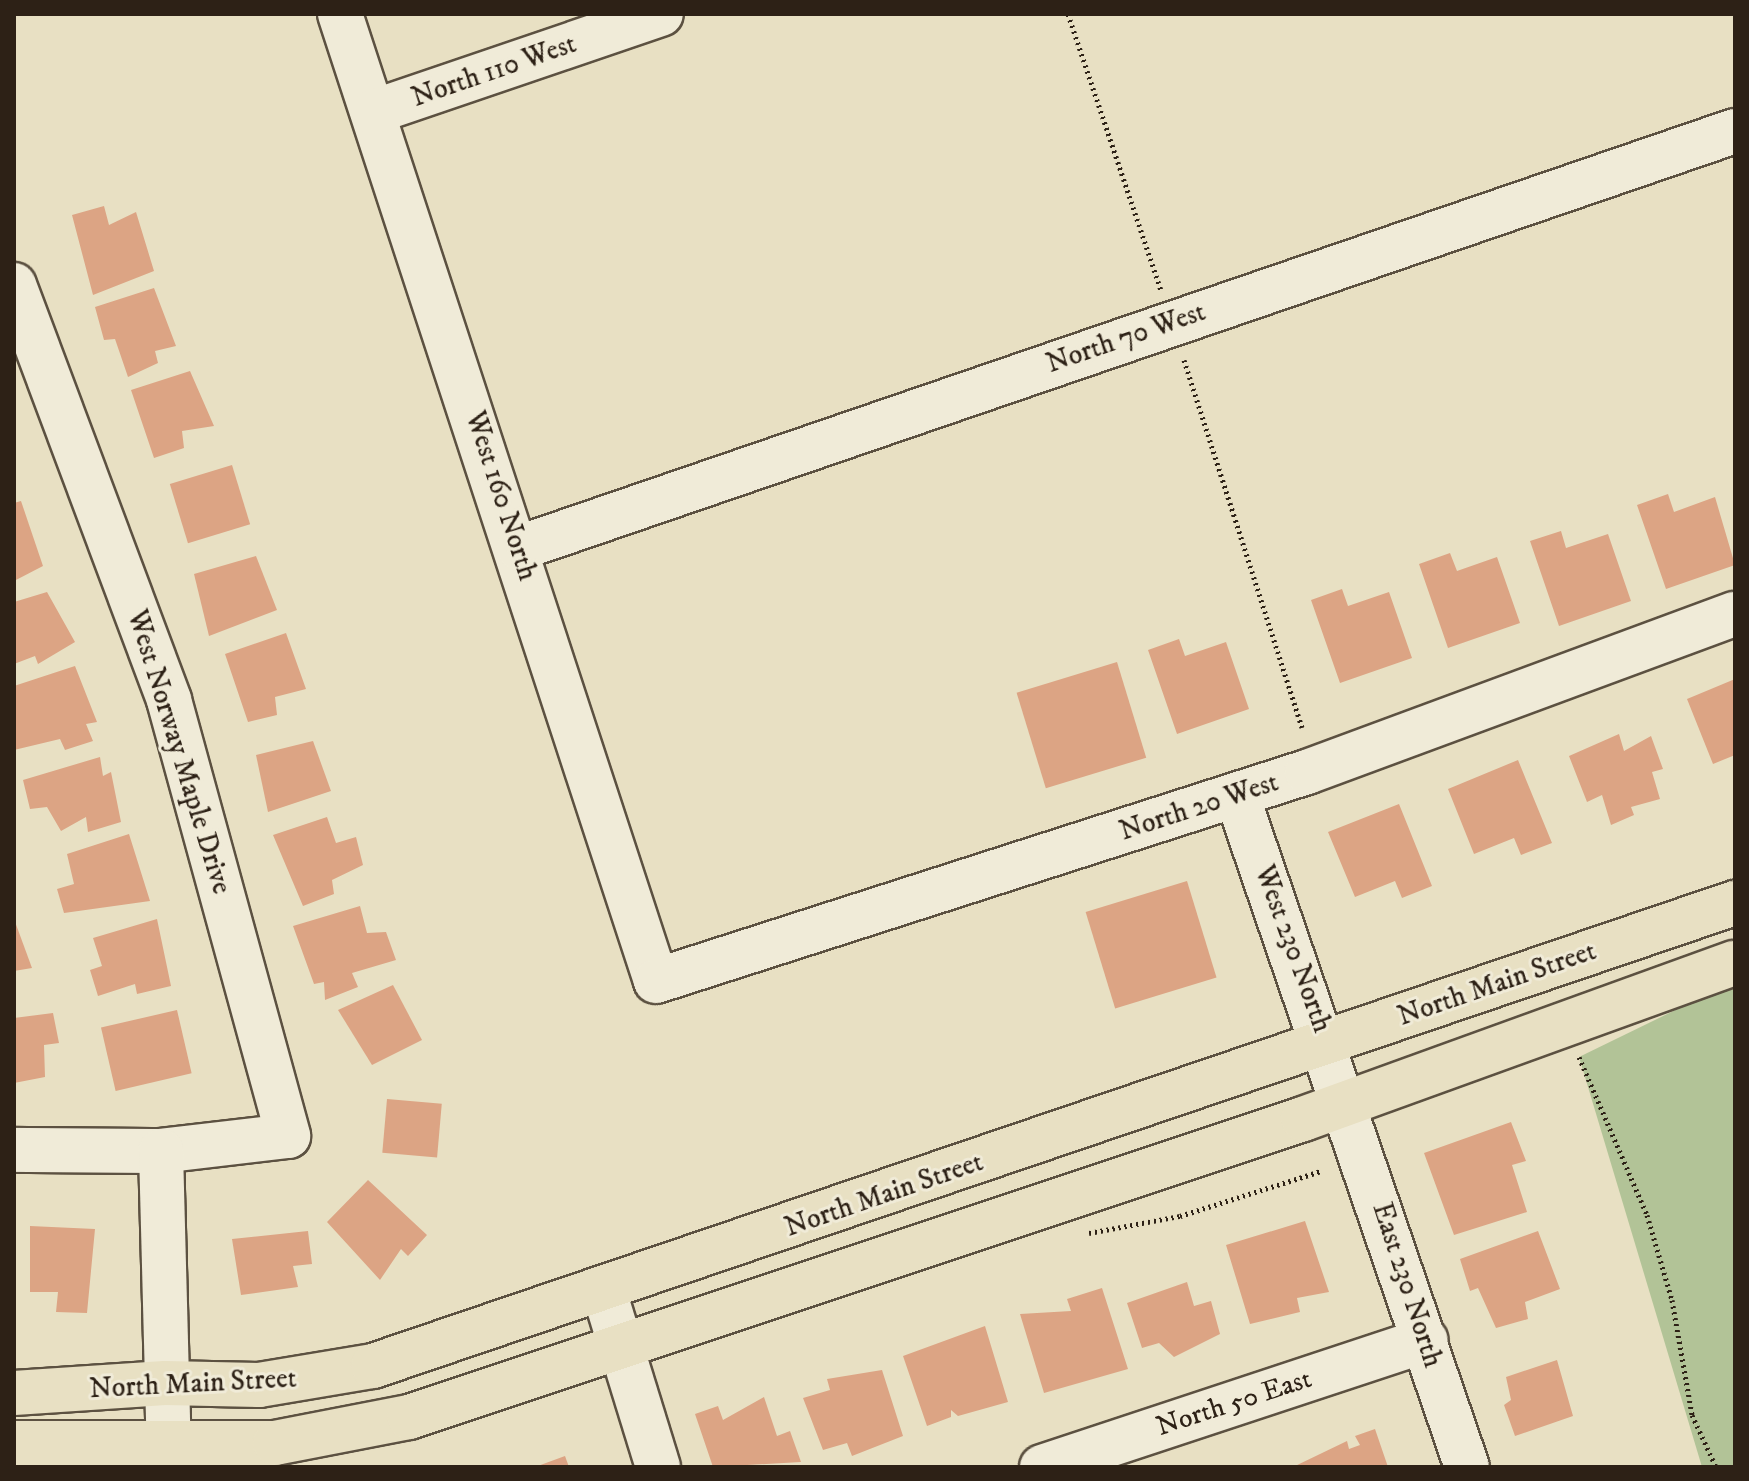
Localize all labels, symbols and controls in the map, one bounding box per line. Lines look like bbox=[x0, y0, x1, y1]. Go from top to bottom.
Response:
street label: North 110 West bbox=[407, 27, 581, 115]
street label: North 70 West bbox=[1042, 295, 1210, 381]
street label: West 160 North bbox=[458, 407, 544, 585]
street label: West Norway Maple Drive bbox=[120, 606, 238, 898]
street label: North 20 West bbox=[1115, 766, 1283, 848]
street label: West 230 North bbox=[1247, 861, 1339, 1037]
street label: North Main Street bbox=[1393, 934, 1601, 1034]
street label: North Main Street bbox=[780, 1145, 988, 1245]
street label: East 230 North bbox=[1365, 1198, 1449, 1372]
street label: North Main Street bbox=[88, 1362, 298, 1406]
street label: North 50 East bbox=[1152, 1362, 1316, 1444]

